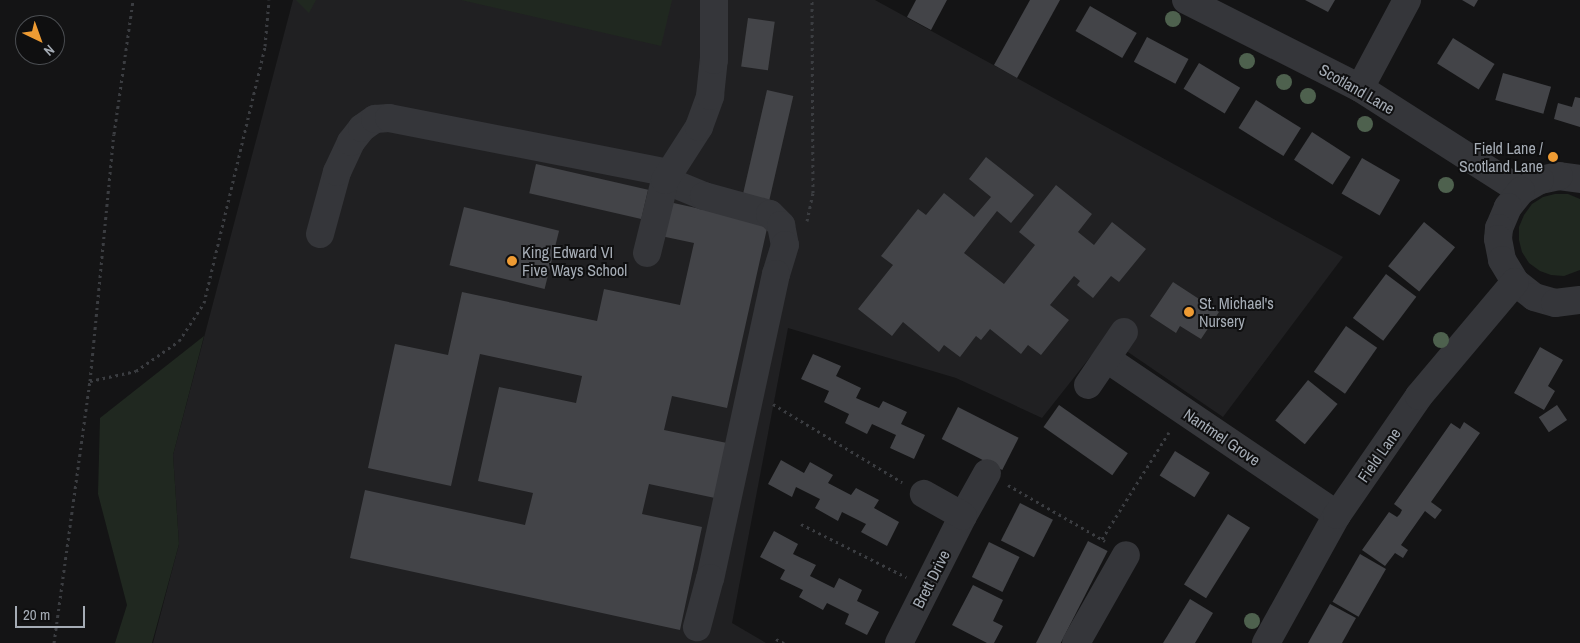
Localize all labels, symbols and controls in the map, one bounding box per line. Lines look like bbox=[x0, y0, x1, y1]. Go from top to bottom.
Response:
north arrow bbox=[15, 15, 65, 65]
text: N bbox=[40, 41, 58, 60]
street label: Scotland Lane bbox=[1316, 60, 1398, 118]
place label: Field Lane / Scotland Lane bbox=[1459, 138, 1543, 176]
marker: Field Lane / Scotland Lane bbox=[1547, 151, 1559, 163]
place label: King Edward VI Five Ways School bbox=[522, 242, 627, 280]
marker: King Edward VI Five Ways School bbox=[506, 255, 518, 267]
place label: St. Michael's Nursery bbox=[1199, 293, 1274, 331]
marker: St. Michael's Nursery bbox=[1183, 306, 1195, 318]
street label: Nantmel Grove bbox=[1180, 404, 1264, 470]
street label: Field Lane bbox=[1353, 424, 1405, 486]
street label: Brett Drive bbox=[908, 547, 954, 611]
scale bar bbox=[18, 596, 88, 628]
text: 20 m bbox=[23, 604, 50, 625]

